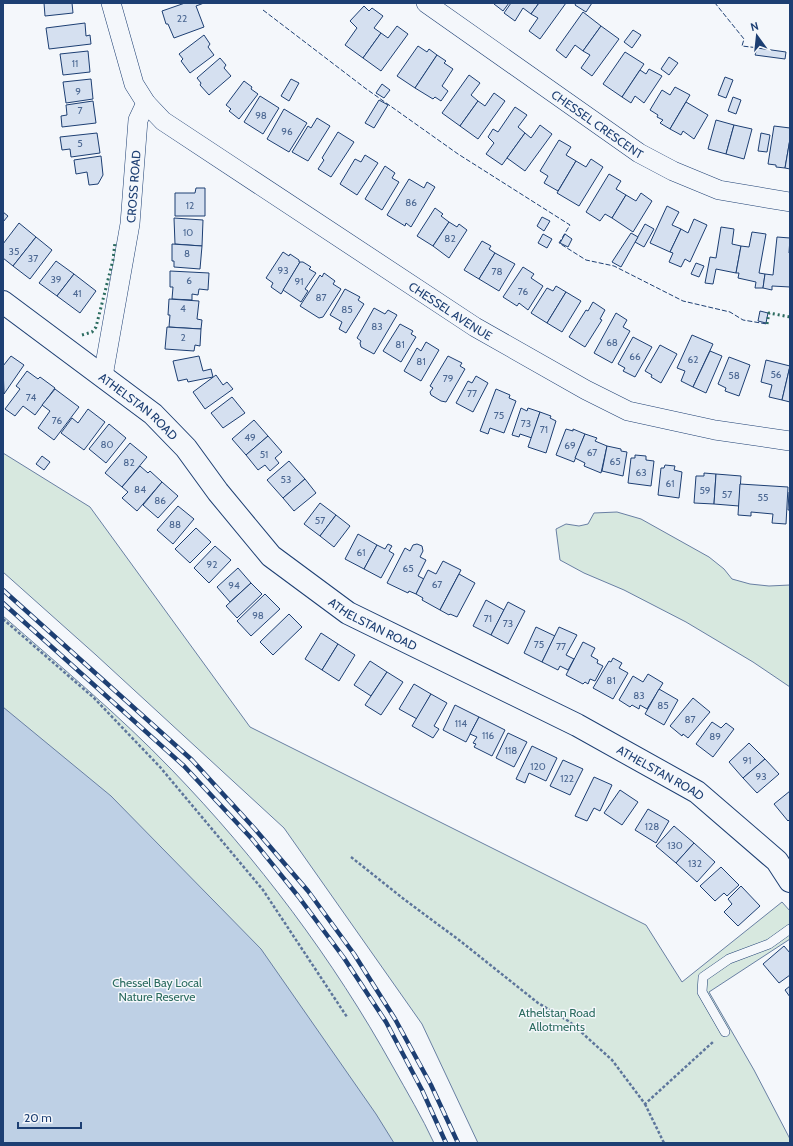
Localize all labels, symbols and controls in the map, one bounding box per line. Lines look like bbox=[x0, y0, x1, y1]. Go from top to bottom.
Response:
house number: 22 bbox=[177, 12, 187, 25]
north arrow bbox=[737, 16, 777, 56]
text: N bbox=[749, 19, 760, 34]
house number: 11 bbox=[72, 57, 78, 70]
house number: 9 bbox=[75, 85, 81, 98]
street label: CHESSEL CRESCENT bbox=[549, 86, 647, 162]
house number: 7 bbox=[77, 104, 83, 117]
house number: 98 bbox=[255, 109, 267, 122]
house number: 96 bbox=[281, 125, 293, 138]
house number: 5 bbox=[77, 137, 83, 150]
street label: CROSS ROAD bbox=[123, 149, 143, 224]
house number: 86 bbox=[405, 196, 417, 209]
house number: 12 bbox=[186, 199, 194, 212]
house number: 10 bbox=[183, 226, 193, 239]
house number: 82 bbox=[444, 232, 456, 245]
house number: 35 bbox=[9, 245, 19, 258]
house number: 8 bbox=[184, 247, 190, 260]
house number: 37 bbox=[28, 252, 38, 265]
house number: 93 bbox=[277, 264, 289, 277]
house number: 78 bbox=[491, 265, 503, 278]
house number: 39 bbox=[50, 273, 62, 286]
house number: 6 bbox=[186, 274, 192, 287]
house number: 91 bbox=[295, 275, 303, 288]
street label: CHESSEL AVENUE bbox=[406, 278, 496, 343]
house number: 76 bbox=[518, 285, 529, 298]
house number: 41 bbox=[72, 287, 82, 300]
house number: 87 bbox=[315, 291, 327, 304]
house number: 4 bbox=[180, 302, 186, 315]
house number: 85 bbox=[341, 303, 353, 316]
house number: 83 bbox=[371, 320, 383, 333]
house number: 2 bbox=[180, 331, 186, 344]
house number: 68 bbox=[606, 336, 618, 349]
house number: 81 bbox=[395, 338, 405, 351]
house number: 66 bbox=[629, 350, 641, 363]
house number: 62 bbox=[688, 353, 698, 366]
house number: 81 bbox=[416, 355, 426, 368]
house number: 56 bbox=[770, 368, 782, 381]
street label: ATHELSTAN ROAD bbox=[96, 369, 181, 443]
house number: 58 bbox=[728, 369, 740, 382]
house number: 79 bbox=[443, 372, 454, 385]
house number: 77 bbox=[467, 387, 477, 400]
house number: 74 bbox=[26, 391, 36, 404]
house number: 75 bbox=[494, 409, 504, 422]
house number: 76 bbox=[52, 414, 63, 427]
house number: 73 bbox=[521, 417, 531, 430]
house number: 71 bbox=[540, 423, 548, 436]
house number: 49 bbox=[244, 431, 256, 444]
house number: 80 bbox=[100, 438, 114, 451]
house number: 69 bbox=[564, 439, 576, 452]
house number: 67 bbox=[587, 446, 597, 459]
house number: 51 bbox=[260, 448, 268, 461]
house number: 65 bbox=[609, 455, 621, 468]
house number: 82 bbox=[123, 456, 135, 469]
house number: 63 bbox=[635, 466, 647, 479]
house number: 53 bbox=[281, 473, 291, 486]
house number: 61 bbox=[666, 477, 674, 490]
house number: 84 bbox=[134, 483, 146, 496]
house number: 59 bbox=[699, 484, 711, 497]
house number: 57 bbox=[722, 488, 732, 501]
house number: 55 bbox=[758, 491, 768, 504]
house number: 86 bbox=[154, 494, 166, 507]
house number: 57 bbox=[315, 514, 325, 527]
house number: 88 bbox=[169, 518, 181, 531]
house number: 61 bbox=[357, 546, 365, 559]
house number: 92 bbox=[207, 558, 217, 571]
house number: 65 bbox=[402, 562, 414, 575]
house number: 67 bbox=[432, 578, 442, 591]
house number: 94 bbox=[228, 579, 240, 592]
street label: ATHELSTAN ROAD bbox=[326, 594, 420, 653]
house number: 98 bbox=[252, 609, 264, 622]
house number: 71 bbox=[484, 612, 492, 625]
house number: 73 bbox=[503, 617, 513, 630]
house number: 75 bbox=[534, 638, 544, 651]
house number: 77 bbox=[556, 640, 566, 653]
house number: 81 bbox=[606, 674, 616, 687]
house number: 83 bbox=[633, 689, 645, 702]
house number: 85 bbox=[657, 699, 669, 712]
house number: 87 bbox=[684, 713, 696, 726]
house number: 114 bbox=[455, 717, 467, 730]
house number: 116 bbox=[482, 729, 494, 742]
house number: 89 bbox=[709, 730, 721, 743]
street label: ATHELSTAN ROAD bbox=[614, 741, 708, 803]
house number: 118 bbox=[505, 744, 517, 757]
house number: 91 bbox=[743, 754, 751, 767]
house number: 120 bbox=[530, 760, 546, 773]
house number: 93 bbox=[755, 770, 767, 783]
house number: 122 bbox=[560, 772, 574, 785]
house number: 128 bbox=[645, 820, 659, 833]
house number: 130 bbox=[667, 839, 683, 852]
house number: 132 bbox=[688, 857, 702, 870]
park label: Chessel Bay Local Nature Reserve bbox=[112, 975, 202, 1004]
park label: Athelstan Road Allotments bbox=[519, 1005, 595, 1034]
scale bar bbox=[18, 1104, 81, 1130]
text: 20 m bbox=[24, 1110, 52, 1125]

